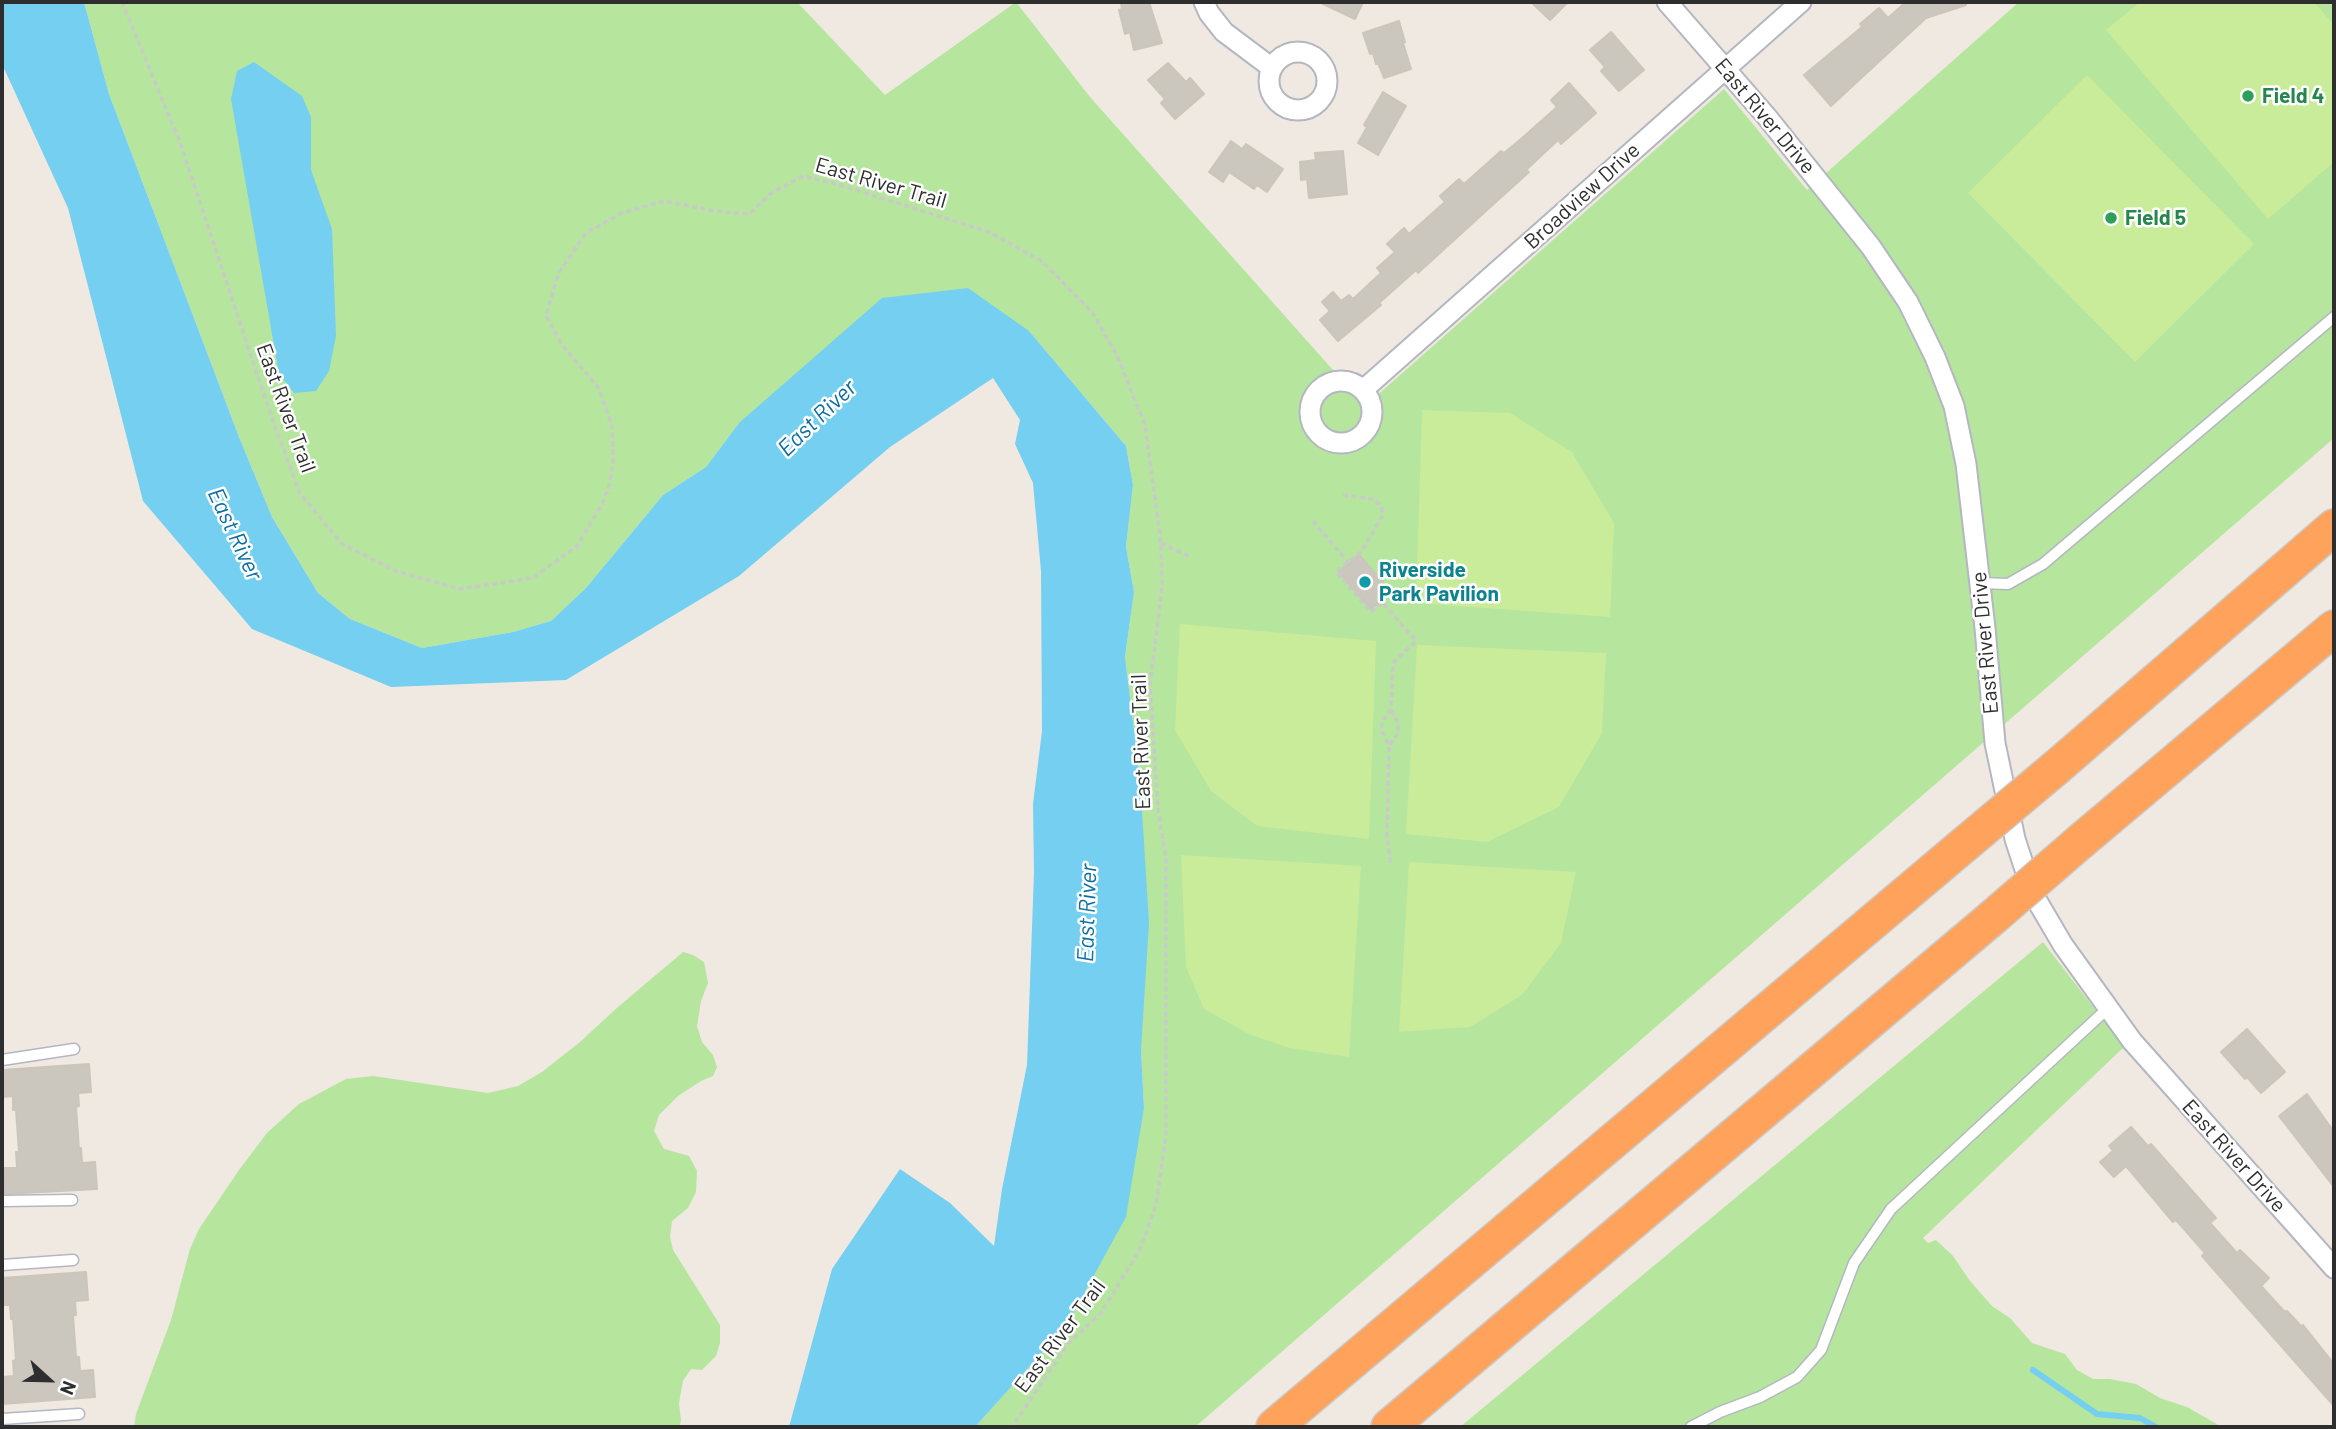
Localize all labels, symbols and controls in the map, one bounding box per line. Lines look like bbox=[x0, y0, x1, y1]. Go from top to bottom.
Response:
street label: East River Drive bbox=[1709, 53, 1821, 179]
place label: Field 4 bbox=[2262, 83, 2324, 109]
marker: Field 4 bbox=[2240, 88, 2256, 104]
street label: Broadview Drive bbox=[1519, 138, 1645, 254]
street label: East River Trail bbox=[812, 152, 950, 214]
place label: Field 5 bbox=[2125, 205, 2186, 231]
marker: Field 5 bbox=[2103, 210, 2119, 226]
street label: East River Trail bbox=[251, 340, 321, 476]
water label: East River bbox=[772, 374, 862, 462]
water label: East River bbox=[202, 484, 268, 584]
place label: Riverside Park Pavilion bbox=[1379, 557, 1499, 607]
street label: East River Drive bbox=[1966, 571, 2004, 715]
marker: Riverside Park Pavilion bbox=[1357, 574, 1373, 590]
street label: East River Trail bbox=[1126, 674, 1156, 810]
water label: East River bbox=[1071, 863, 1103, 963]
street label: East River Drive bbox=[2177, 1094, 2291, 1218]
street label: East River Trail bbox=[1009, 1274, 1111, 1398]
north arrow bbox=[14, 1345, 84, 1415]
text: N bbox=[56, 1378, 82, 1398]

